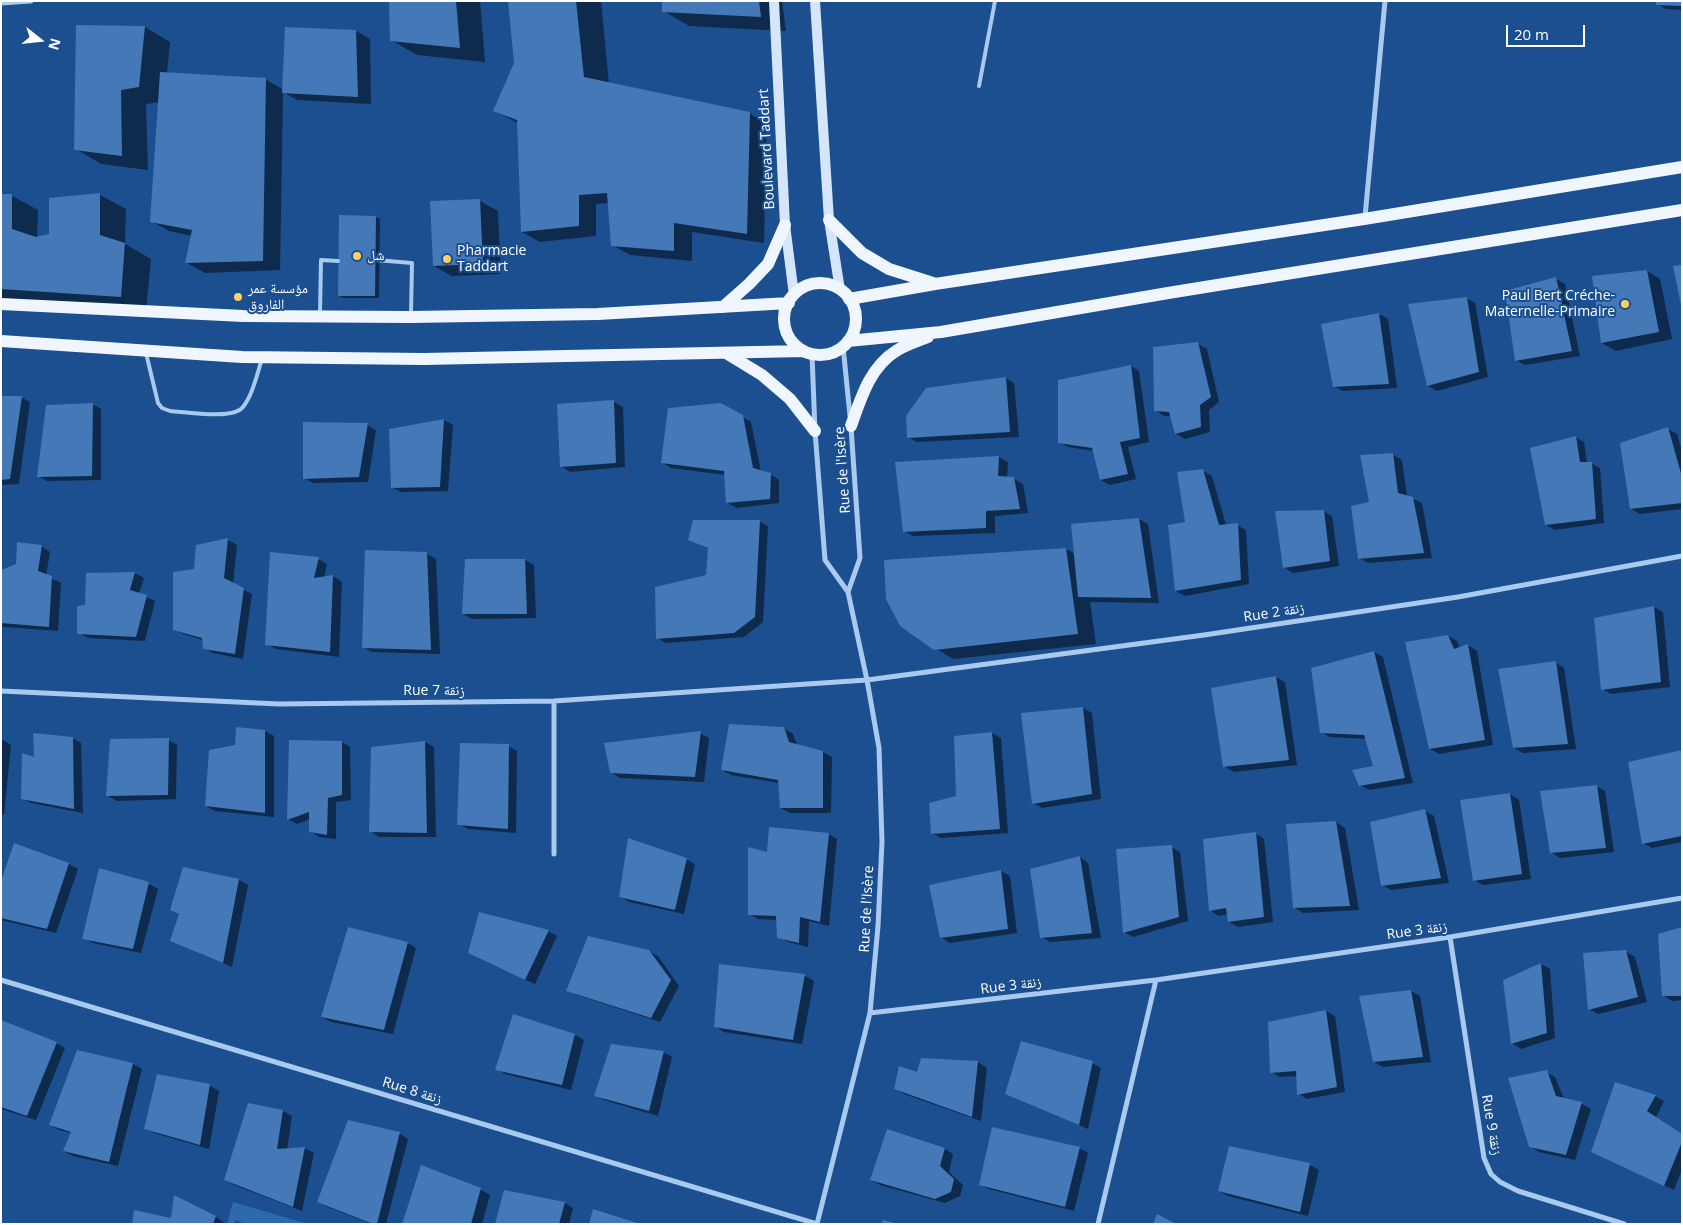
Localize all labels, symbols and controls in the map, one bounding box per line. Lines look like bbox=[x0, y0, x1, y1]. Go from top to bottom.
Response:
north arrow bbox=[15, 15, 65, 65]
scale bar bbox=[1508, 15, 1587, 47]
text: 20 m bbox=[1514, 24, 1549, 44]
text: N bbox=[44, 36, 66, 52]
street label: Boulevard Taddart bbox=[755, 88, 779, 210]
place label: Pharmacie Taddart bbox=[457, 243, 526, 276]
place label: شل bbox=[367, 248, 384, 264]
marker: شل bbox=[351, 250, 363, 262]
marker: Pharmacie Taddart bbox=[441, 253, 453, 265]
place label: مؤسسة عمر الفاروق bbox=[248, 281, 308, 314]
place label: Paul Bert Créche- Maternelle-Primaire bbox=[1485, 288, 1615, 321]
marker: مؤسسة عمر الفاروق bbox=[232, 291, 244, 303]
marker: Paul Bert Créche- Maternelle-Primaire bbox=[1619, 298, 1631, 310]
street label: Rue de l'Isère bbox=[832, 426, 854, 514]
street label: Rue 2 زنقة bbox=[1242, 600, 1306, 626]
street label: Rue 7 زنقة bbox=[403, 683, 465, 699]
street label: Rue de l'Isère bbox=[856, 865, 878, 953]
street label: Rue 3 زنقة bbox=[1385, 918, 1449, 944]
street label: Rue 3 زنقة bbox=[980, 974, 1042, 998]
street label: Rue 8 زنقة bbox=[380, 1074, 444, 1108]
street label: Rue 9 زنقة bbox=[1477, 1093, 1505, 1157]

